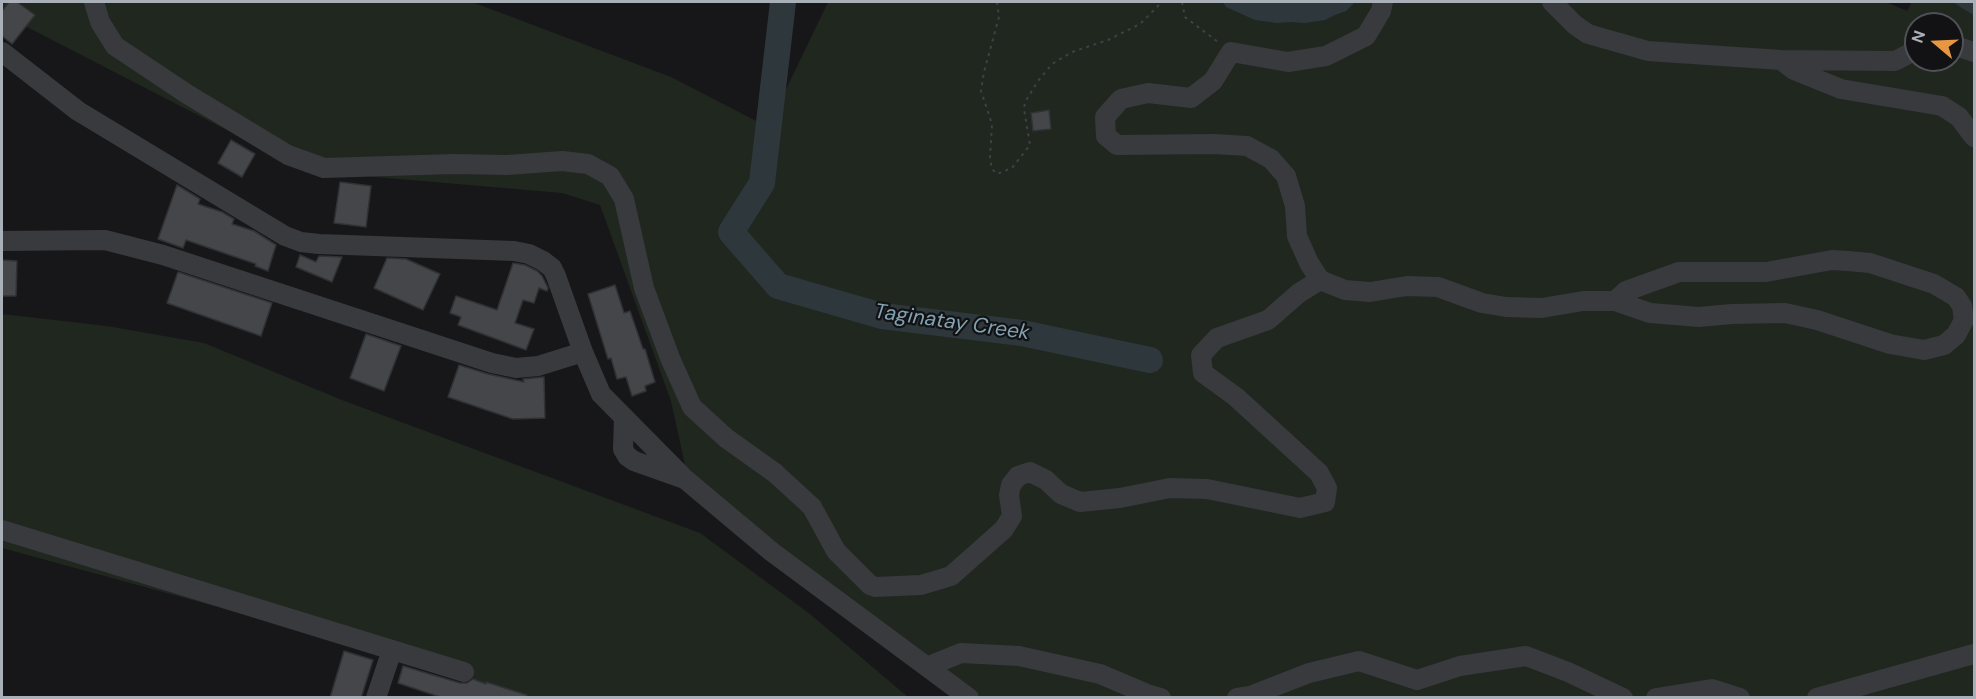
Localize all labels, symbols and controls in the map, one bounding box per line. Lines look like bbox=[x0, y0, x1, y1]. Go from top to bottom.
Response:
north arrow bbox=[1904, 12, 1964, 72]
text: N bbox=[1907, 28, 1930, 46]
water label: Taginatay Creek bbox=[873, 300, 1031, 346]

